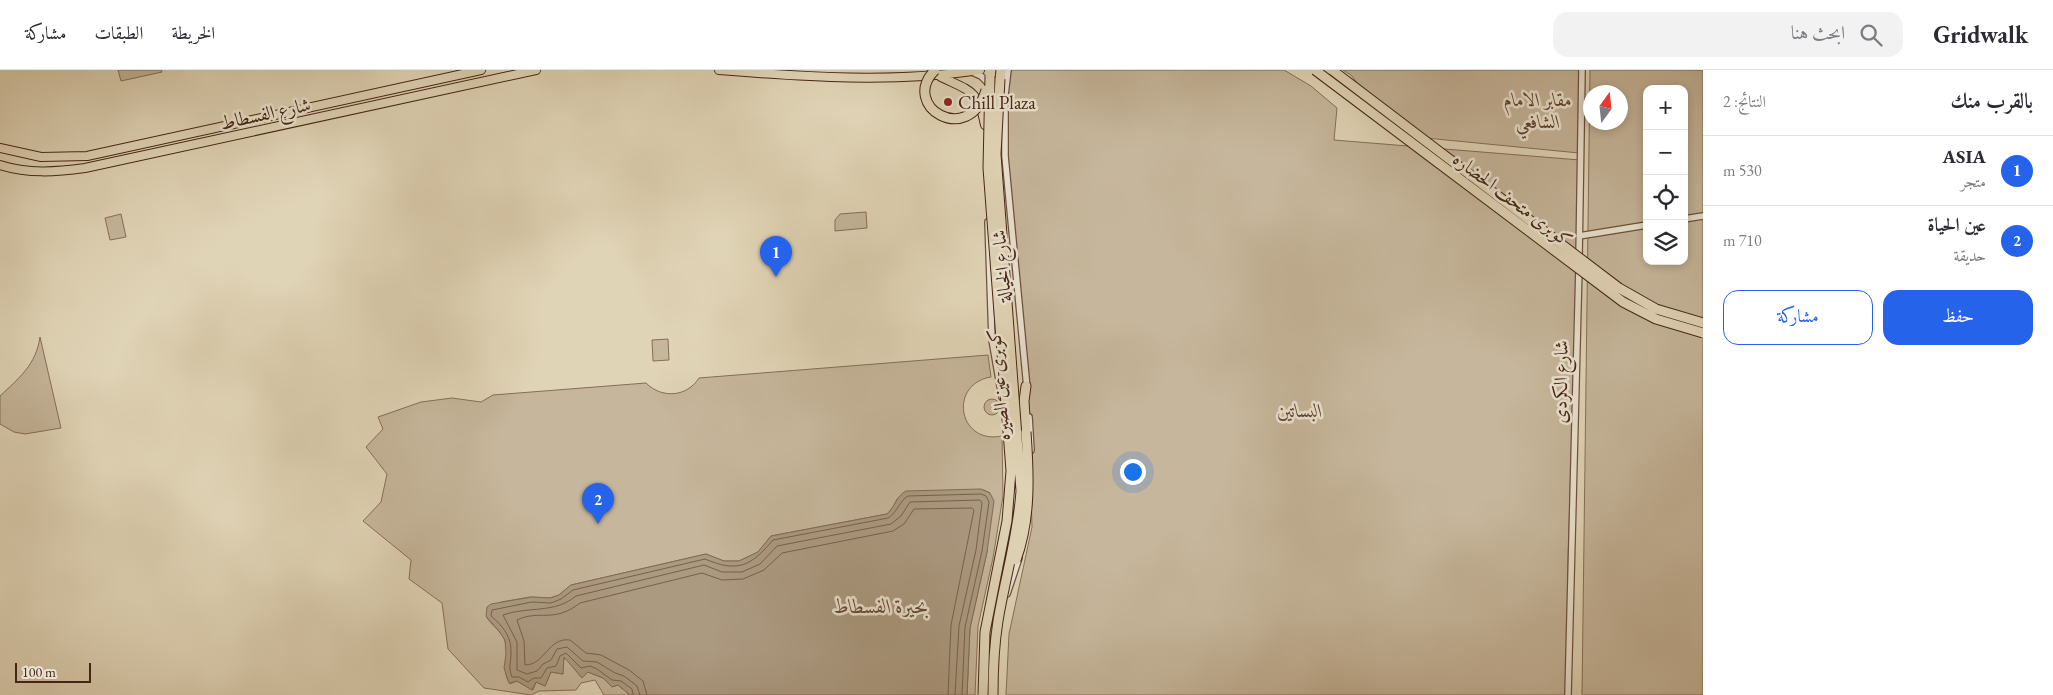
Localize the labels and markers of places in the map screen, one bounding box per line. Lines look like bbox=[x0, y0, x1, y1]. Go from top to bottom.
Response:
place label: Chill Plaza bbox=[958, 90, 1036, 115]
marker: Chill Plaza bbox=[942, 96, 954, 108]
pin: 1 bbox=[760, 236, 792, 277]
pin: 2 bbox=[582, 483, 614, 524]

